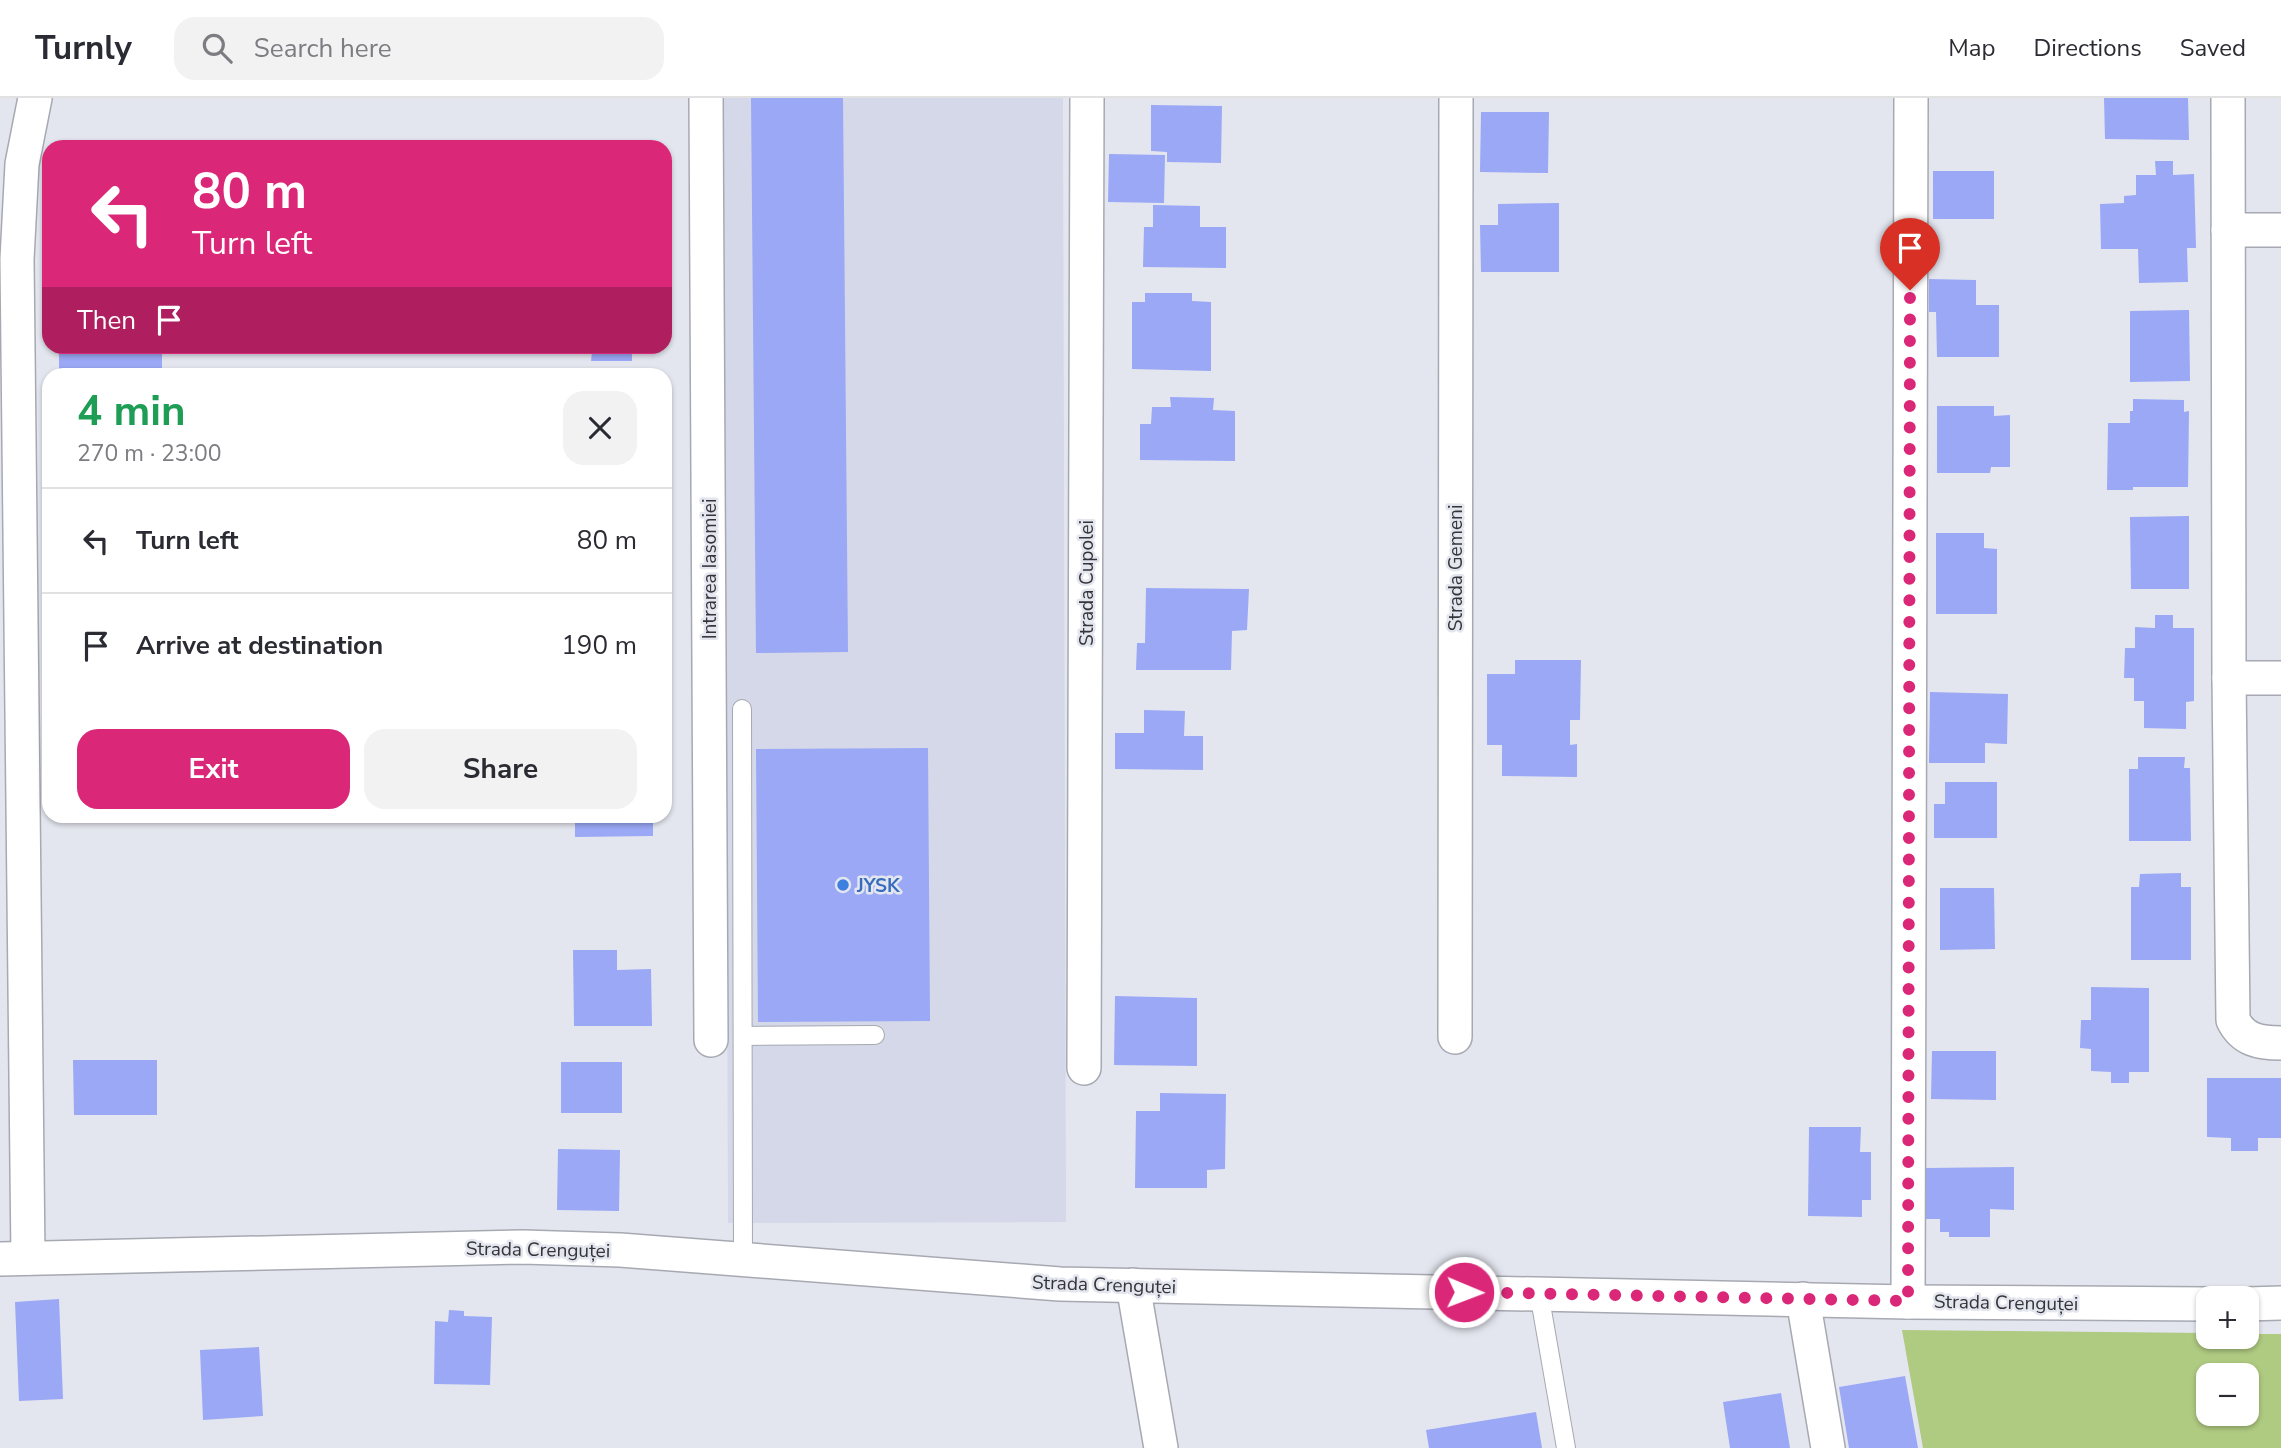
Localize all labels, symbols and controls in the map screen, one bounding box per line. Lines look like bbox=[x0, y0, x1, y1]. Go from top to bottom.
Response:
search box bbox=[174, 17, 664, 80]
text: Turnly bbox=[35, 26, 132, 71]
icon: search bbox=[198, 29, 236, 67]
text: Search here bbox=[254, 31, 392, 66]
text: Map bbox=[1948, 32, 1995, 64]
text: Directions bbox=[2033, 32, 2142, 64]
text: Saved bbox=[2180, 32, 2246, 64]
text: 80 m bbox=[192, 158, 307, 225]
icon: left bbox=[77, 168, 168, 259]
pin bbox=[1880, 218, 1940, 290]
text: Turn left bbox=[192, 222, 312, 265]
icon: arrive bbox=[1891, 229, 1929, 267]
icon: arrive bbox=[150, 301, 188, 339]
text: Then bbox=[77, 303, 136, 338]
text: 4 min bbox=[77, 383, 186, 440]
button: close bbox=[563, 391, 637, 465]
text: 270 m · 23:00 bbox=[77, 438, 222, 469]
street label: Intrarea Iasomiei bbox=[697, 499, 723, 639]
street label: Strada Gemeni bbox=[1443, 505, 1469, 631]
street label: Strada Cupolei bbox=[1074, 520, 1100, 646]
icon: left bbox=[77, 522, 115, 560]
text: Turn left bbox=[136, 523, 239, 558]
text: 80 m bbox=[577, 523, 637, 558]
icon: arrive bbox=[77, 627, 115, 665]
text: Arrive at destination bbox=[136, 628, 383, 663]
text: 190 m bbox=[561, 628, 637, 663]
button: Exit bbox=[77, 729, 350, 809]
button: Share bbox=[364, 729, 637, 809]
place label: JYSK bbox=[856, 873, 901, 899]
marker: JYSK bbox=[835, 877, 851, 893]
street label: Strada Crenguței bbox=[466, 1236, 610, 1264]
position arrow bbox=[1427, 1255, 1501, 1329]
street label: Strada Crenguței bbox=[1031, 1269, 1177, 1301]
map controls bbox=[2196, 1286, 2259, 1426]
button: + bbox=[2196, 1286, 2259, 1349]
street label: Strada Crenguței bbox=[1934, 1289, 2078, 1317]
button: − bbox=[2196, 1363, 2259, 1426]

